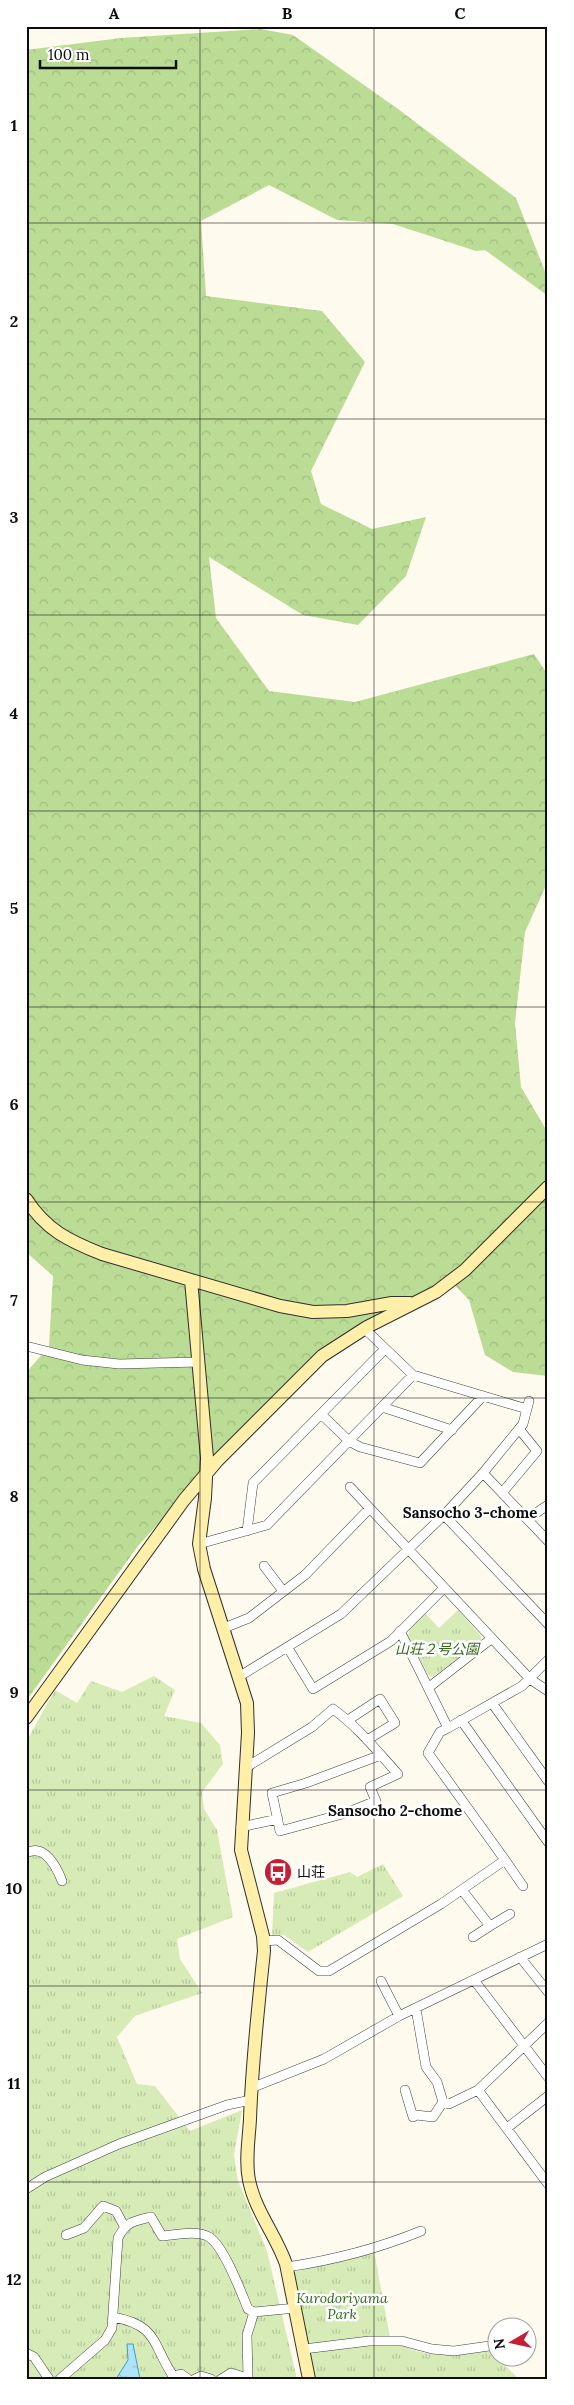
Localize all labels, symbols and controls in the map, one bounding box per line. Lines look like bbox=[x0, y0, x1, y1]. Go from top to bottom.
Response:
text: A bbox=[109, 3, 120, 23]
text: B bbox=[282, 3, 293, 23]
text: C bbox=[454, 3, 466, 23]
scale bar bbox=[40, 38, 176, 70]
text: 100 m bbox=[48, 45, 89, 64]
text: 1 bbox=[11, 115, 17, 135]
text: 2 bbox=[10, 311, 18, 331]
text: 3 bbox=[10, 507, 19, 527]
text: 4 bbox=[10, 703, 19, 723]
text: 5 bbox=[10, 898, 19, 918]
text: 6 bbox=[9, 1094, 19, 1114]
text: 7 bbox=[10, 1290, 18, 1310]
text: 8 bbox=[9, 1486, 19, 1506]
district label: Sansocho 3-chome bbox=[403, 1503, 537, 1522]
park label: 山荘２号公園 bbox=[395, 1640, 481, 1658]
text: 9 bbox=[9, 1682, 19, 1702]
district label: Sansocho 2-chome bbox=[328, 1801, 462, 1820]
bus stop icon: 山荘 bbox=[263, 1857, 293, 1887]
place label: 山荘 bbox=[297, 1863, 325, 1881]
text: 10 bbox=[6, 1878, 22, 1898]
text: 11 bbox=[8, 2073, 21, 2093]
text: 12 bbox=[6, 2269, 22, 2289]
park label: Kurodoriyama Park bbox=[296, 2289, 388, 2323]
north arrow bbox=[486, 2318, 536, 2368]
text: N bbox=[489, 2337, 509, 2351]

